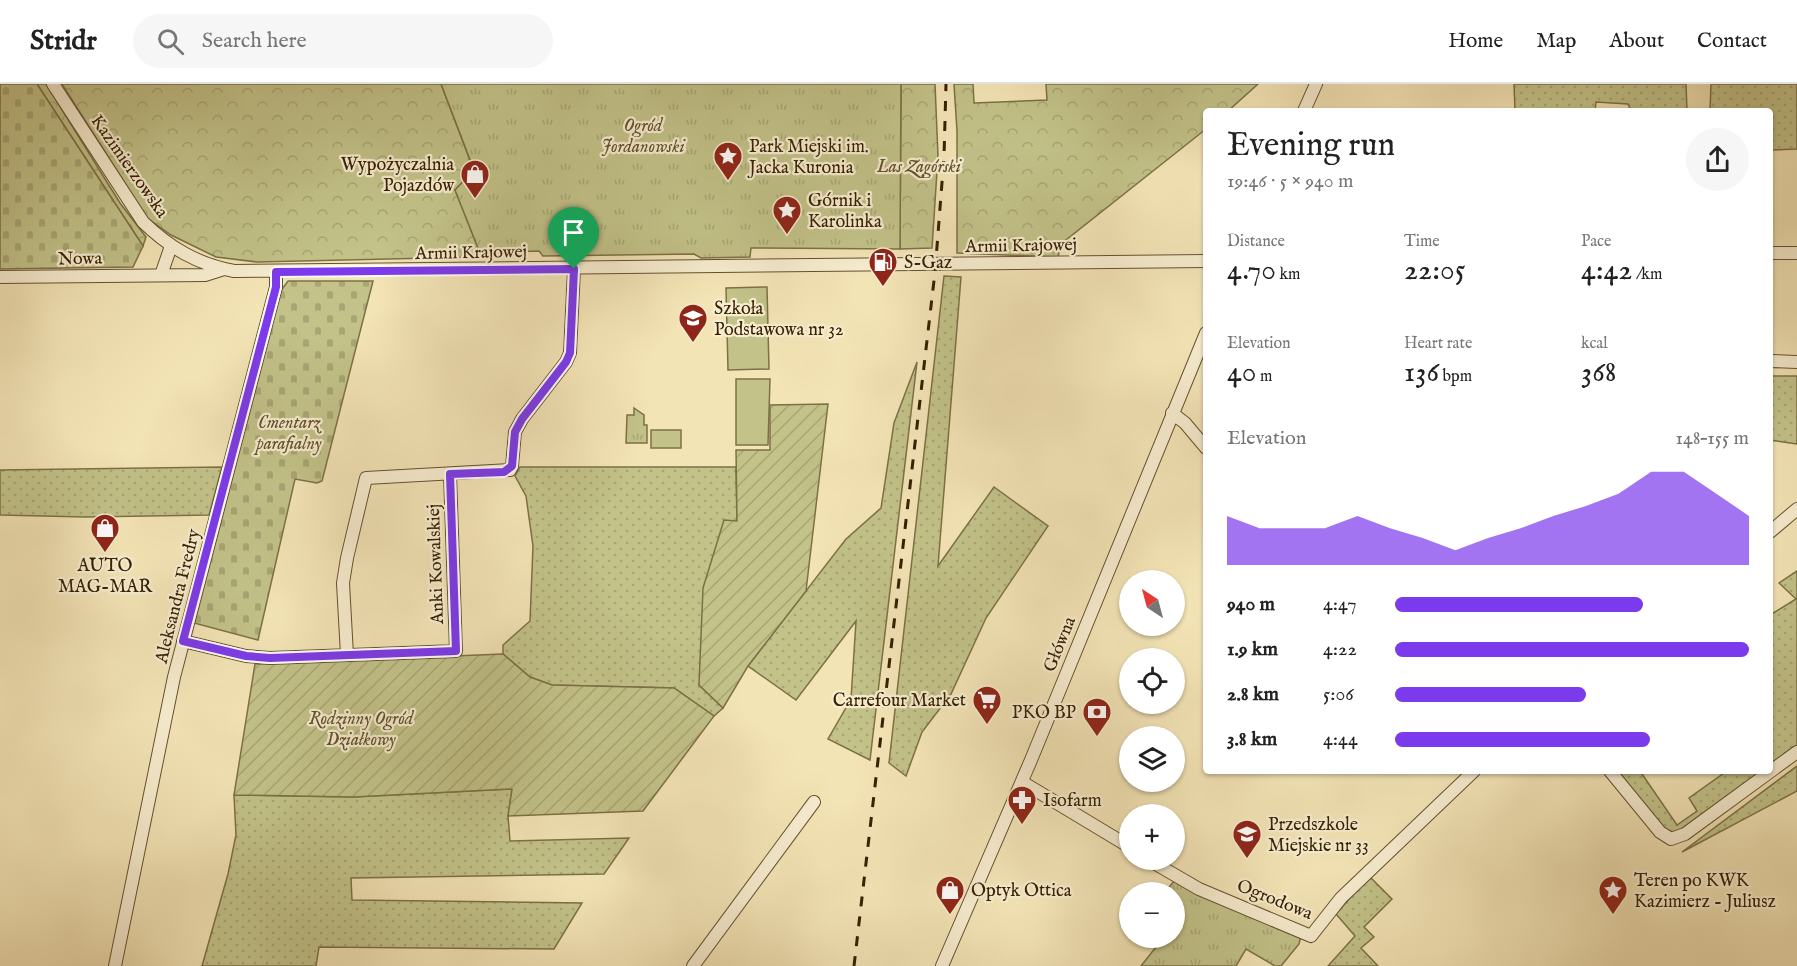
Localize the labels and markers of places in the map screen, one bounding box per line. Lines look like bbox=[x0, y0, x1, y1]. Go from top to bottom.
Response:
place label: Park Miejski im. Jacka Kuronia bbox=[747, 136, 869, 180]
place icon: Park Miejski im. Jacka Kuronia bbox=[712, 140, 744, 182]
place label: Wypożyczalnia Pojazdów bbox=[341, 154, 455, 198]
shop icon: Wypożyczalnia Pojazdów bbox=[459, 158, 491, 200]
place label: Górnik i Karolinka bbox=[808, 190, 882, 234]
place icon: Górnik i Karolinka bbox=[771, 194, 803, 236]
pin bbox=[548, 207, 599, 269]
fuel station icon: S-Gaz bbox=[867, 246, 899, 288]
place label: S-Gaz bbox=[904, 252, 952, 275]
place label: Szkoła Podstawowa nr 32 bbox=[714, 298, 843, 342]
school or university icon: Szkoła Podstawowa nr 32 bbox=[677, 302, 709, 344]
shop icon: AUTO MAG-MAR bbox=[89, 512, 121, 554]
place label: AUTO MAG-MAR bbox=[58, 555, 153, 599]
supermarket icon: Carrefour Market bbox=[971, 684, 1003, 726]
place label: Carrefour Market bbox=[833, 690, 966, 713]
bank icon: PKO BP bbox=[1081, 696, 1113, 738]
place label: PKO BP bbox=[1012, 702, 1076, 725]
pharmacy icon: Isofarm bbox=[1006, 784, 1038, 826]
place label: Isofarm bbox=[1043, 790, 1102, 813]
place label: Przedszkole Miejskie nr 33 bbox=[1268, 814, 1369, 858]
school or university icon: Przedszkole Miejskie nr 33 bbox=[1231, 818, 1263, 860]
place label: Teren po KWK Kazimierz - Juliusz bbox=[1634, 870, 1776, 914]
shop icon: Optyk Ottica bbox=[934, 874, 966, 916]
place icon: Teren po KWK Kazimierz - Juliusz bbox=[1597, 874, 1629, 916]
place label: Optyk Ottica bbox=[971, 880, 1072, 903]

